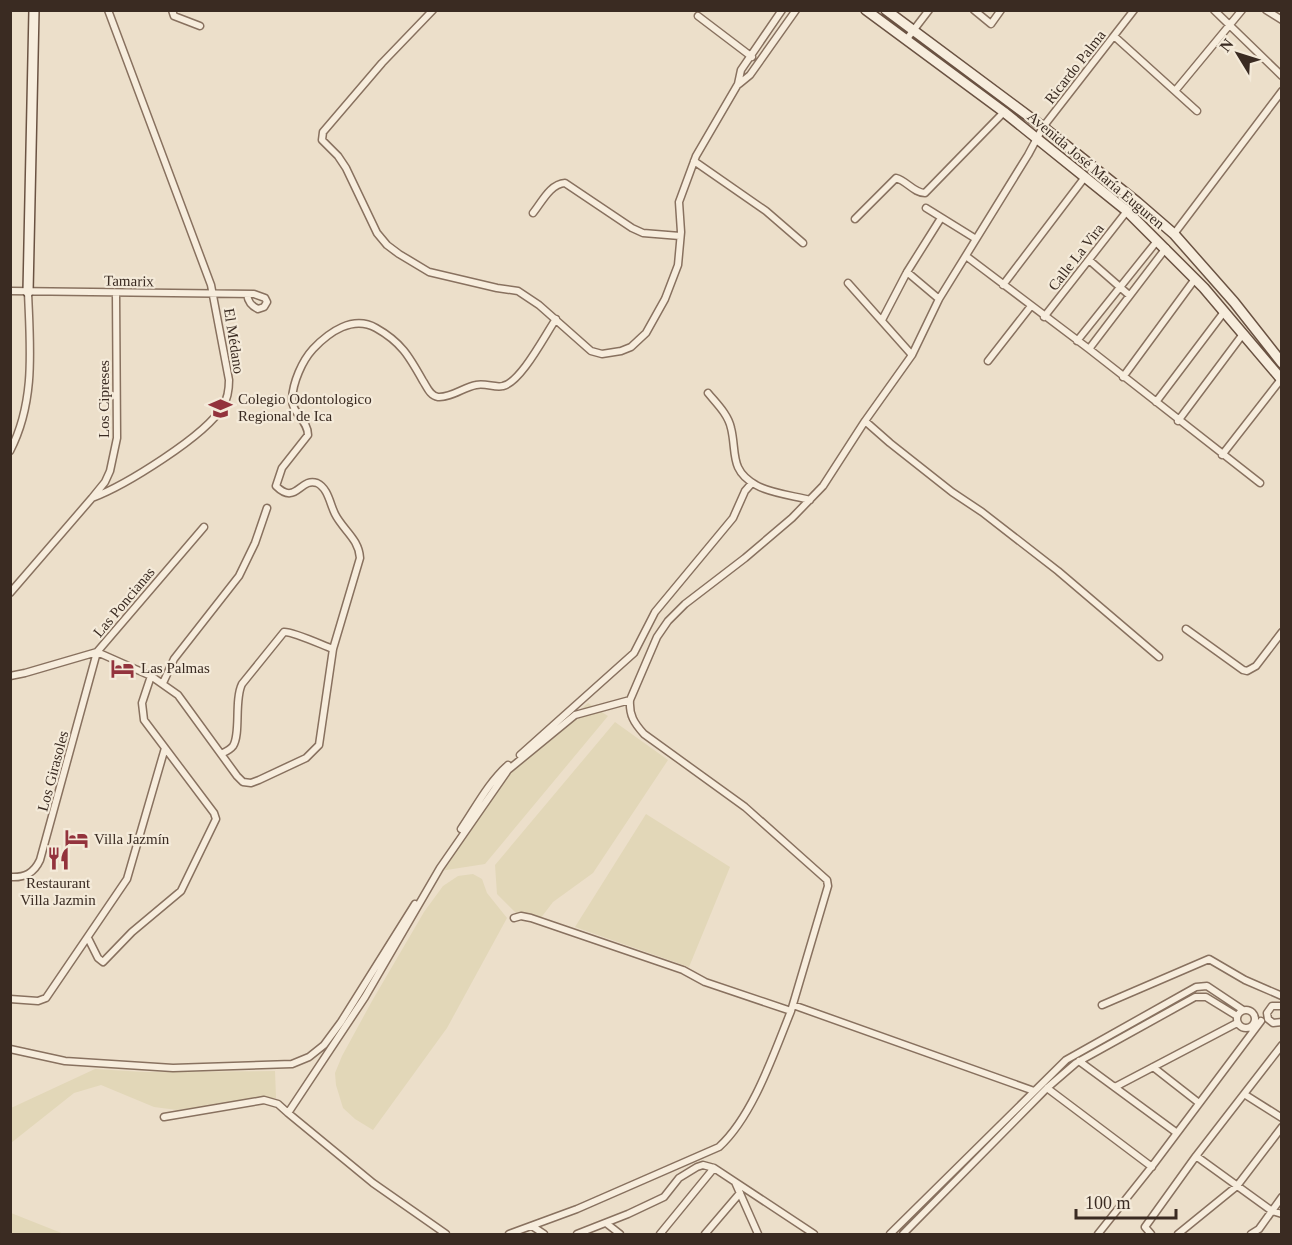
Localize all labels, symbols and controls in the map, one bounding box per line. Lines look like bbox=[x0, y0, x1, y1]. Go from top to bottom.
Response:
north arrow bbox=[1208, 24, 1268, 84]
street label: Ricardo Palma bbox=[1041, 27, 1109, 107]
text: N bbox=[1216, 35, 1237, 55]
street label: Avenida José María Euguren bbox=[1024, 108, 1168, 232]
street label: Calle La Vira bbox=[1045, 220, 1107, 294]
street label: Tamarix bbox=[104, 273, 155, 289]
street label: El Médano bbox=[221, 307, 247, 375]
street label: Los Cipreses bbox=[96, 360, 112, 438]
place label: Colegio Odontologico Regional de Ica bbox=[238, 391, 372, 424]
school or university icon: Colegio Odontologico Regional de Ica bbox=[207, 395, 233, 421]
street label: Las Poncianas bbox=[90, 564, 158, 640]
hotel icon: Las Palmas bbox=[110, 655, 136, 681]
place label: Las Palmas bbox=[141, 660, 210, 676]
street label: Los Girasoles bbox=[35, 729, 71, 813]
hotel icon: Villa Jazmín bbox=[63, 826, 89, 852]
place label: Villa Jazmín bbox=[94, 831, 170, 847]
restaurant icon: Restaurant Villa Jazmin bbox=[45, 846, 71, 872]
place label: Restaurant Villa Jazmin bbox=[20, 875, 96, 908]
scale bar bbox=[1076, 1182, 1176, 1220]
text: 100 m bbox=[1085, 1193, 1131, 1213]

